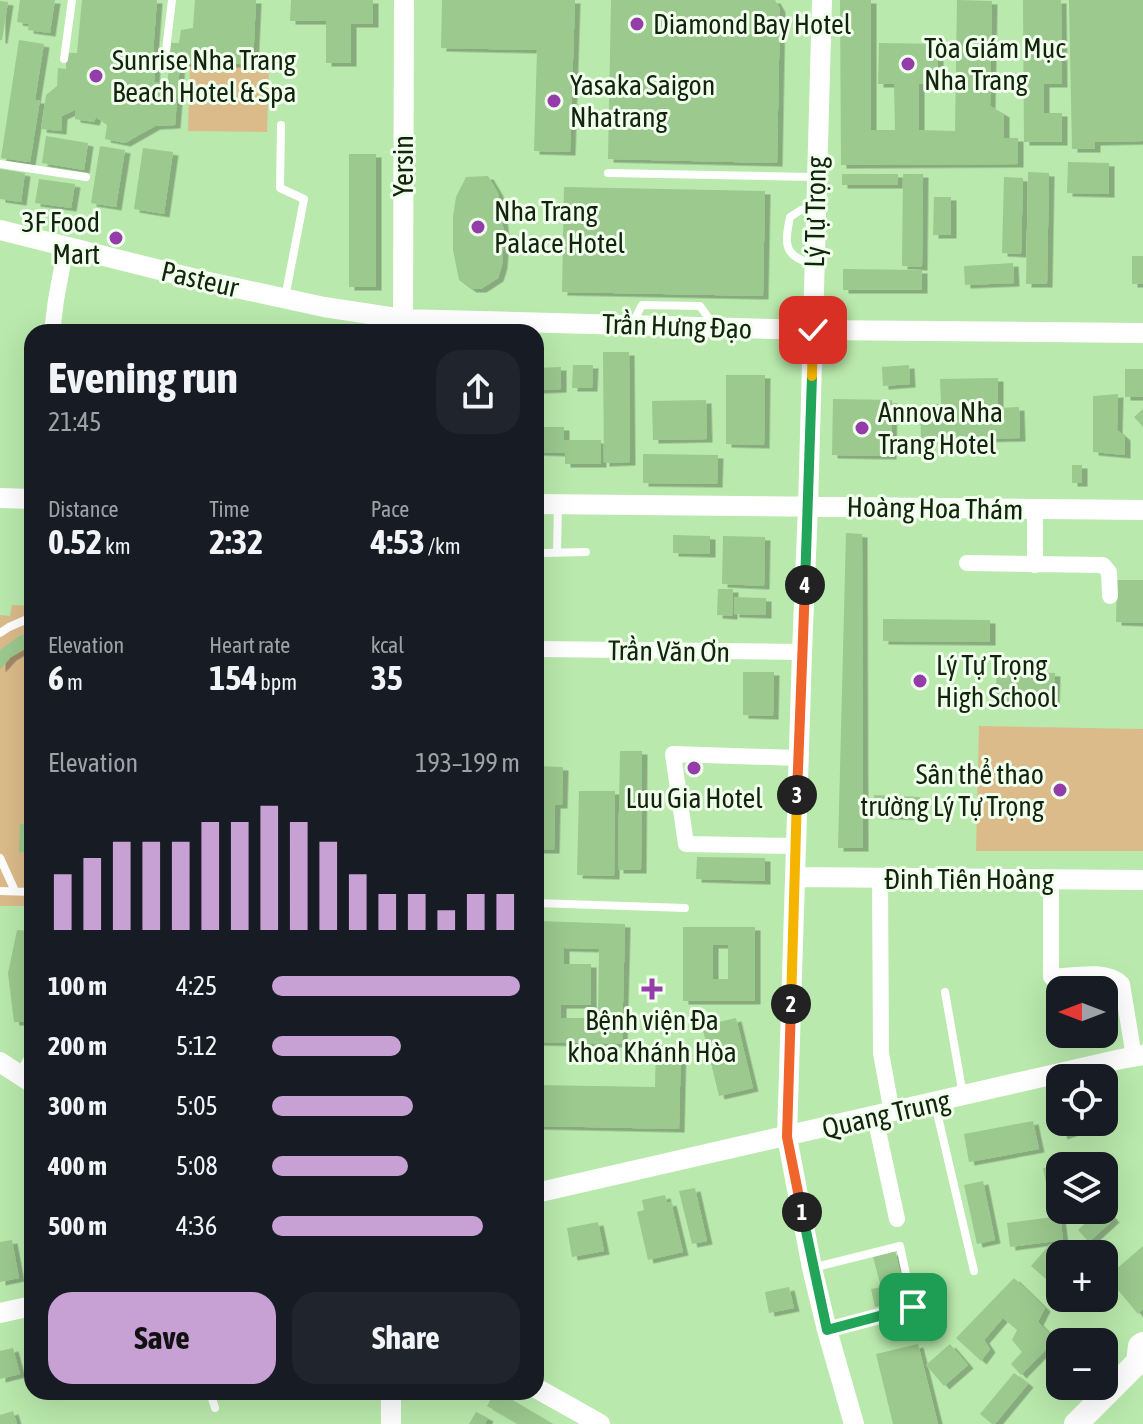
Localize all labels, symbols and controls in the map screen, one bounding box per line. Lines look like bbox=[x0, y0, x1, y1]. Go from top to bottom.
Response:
place label: Diamond Bay Hotel bbox=[653, 8, 852, 40]
marker: Diamond Bay Hotel bbox=[628, 15, 646, 33]
place label: Tòa Giám Mục Nha Trang bbox=[924, 32, 1066, 96]
place label: Sunrise Nha Trang Beach Hotel & Spa bbox=[112, 44, 296, 108]
marker: Tòa Giám Mục Nha Trang bbox=[899, 55, 917, 73]
marker: Sunrise Nha Trang Beach Hotel & Spa bbox=[87, 67, 105, 85]
place label: Yasaka Saigon Nhatrang bbox=[570, 69, 715, 133]
marker: Yasaka Saigon Nhatrang bbox=[545, 92, 563, 110]
street label: Yersin bbox=[387, 135, 419, 197]
street label: Lý Tự Trọng bbox=[798, 156, 832, 268]
place label: Nha Trang Palace Hotel bbox=[494, 195, 625, 259]
place label: 3F Food Mart bbox=[21, 206, 100, 270]
marker: Nha Trang Palace Hotel bbox=[469, 218, 487, 236]
marker: 3F Food Mart bbox=[107, 229, 125, 247]
street label: Pasteur bbox=[158, 255, 242, 304]
pin bbox=[779, 296, 847, 364]
street label: Trần Hưng Đạo bbox=[602, 307, 752, 345]
icon: check bbox=[791, 308, 835, 352]
button: share bbox=[436, 350, 520, 434]
text: Evening run bbox=[48, 352, 238, 402]
place label: Annova Nha Trang Hotel bbox=[878, 396, 1003, 460]
text: 21:45 bbox=[48, 407, 102, 437]
marker: Annova Nha Trang Hotel bbox=[853, 419, 871, 437]
street label: Hoàng Hoa Thám bbox=[846, 490, 1024, 526]
text: Distance bbox=[48, 496, 119, 522]
text: Time bbox=[209, 496, 249, 522]
text: Pace bbox=[371, 496, 409, 522]
text: 0.52 bbox=[48, 522, 102, 561]
text: 2:32 bbox=[209, 522, 263, 561]
text: 4:53 bbox=[371, 522, 425, 561]
text: km bbox=[102, 533, 131, 559]
text: /km bbox=[425, 533, 461, 559]
pin: 4 bbox=[785, 565, 825, 605]
text: 4 bbox=[800, 572, 810, 598]
text: Elevation bbox=[48, 632, 124, 658]
text: Heart rate bbox=[209, 632, 290, 658]
text: kcal bbox=[371, 632, 404, 658]
street label: Trần Văn Ơn bbox=[608, 634, 730, 668]
place label: Lý Tự Trọng High School bbox=[936, 649, 1058, 713]
text: 6 bbox=[48, 658, 64, 697]
text: 154 bbox=[209, 658, 257, 697]
text: 35 bbox=[371, 658, 403, 697]
text: m bbox=[64, 669, 83, 695]
text: bpm bbox=[257, 669, 297, 695]
marker: Lý Tự Trọng High School bbox=[911, 672, 929, 690]
text: Elevation bbox=[48, 748, 138, 778]
text: 193–199 m bbox=[415, 748, 520, 778]
place label: Sân thể thao trường Lý Tự Trọng bbox=[860, 757, 1044, 822]
marker: Luu Gia Hotel bbox=[685, 759, 703, 777]
pin: 3 bbox=[777, 775, 817, 815]
marker: Sân thể thao trường Lý Tự Trọng bbox=[1051, 781, 1069, 799]
place label: Luu Gia Hotel bbox=[625, 782, 763, 814]
text: 3 bbox=[792, 782, 802, 808]
street label: Đinh Tiên Hoàng bbox=[884, 863, 1054, 895]
text: 100 m bbox=[48, 971, 107, 1001]
text: 4:25 bbox=[176, 971, 217, 1001]
north arrow bbox=[1046, 976, 1118, 1048]
map controls bbox=[1046, 976, 1118, 1400]
marker: Bệnh viện Đa khoa Khánh Hòa bbox=[641, 978, 663, 1000]
pin: 2 bbox=[771, 984, 811, 1024]
text: 2 bbox=[786, 991, 796, 1017]
place label: Bệnh viện Đa khoa Khánh Hòa bbox=[567, 1004, 737, 1068]
text: 200 m bbox=[48, 1031, 107, 1061]
text: 5:12 bbox=[176, 1031, 217, 1061]
button: locate bbox=[1046, 1064, 1118, 1136]
street label: Quang Trung bbox=[819, 1084, 953, 1144]
text: 300 m bbox=[48, 1091, 107, 1121]
text: 5:05 bbox=[176, 1091, 218, 1121]
text: 400 m bbox=[48, 1151, 107, 1181]
text: 5:08 bbox=[176, 1151, 218, 1181]
button: layers bbox=[1046, 1152, 1118, 1224]
pin: 1 bbox=[782, 1192, 822, 1232]
text: 1 bbox=[797, 1199, 807, 1225]
text: 500 m bbox=[48, 1211, 107, 1241]
text: 4:36 bbox=[176, 1211, 217, 1241]
button: + bbox=[1046, 1240, 1118, 1312]
pin bbox=[879, 1273, 947, 1341]
icon: arrive bbox=[891, 1285, 935, 1329]
button: Save bbox=[48, 1292, 276, 1384]
button: Share bbox=[292, 1292, 520, 1384]
button: − bbox=[1046, 1328, 1118, 1400]

